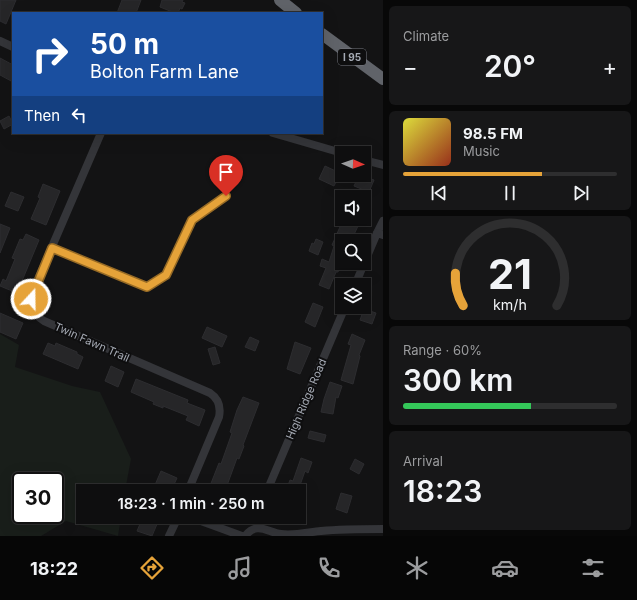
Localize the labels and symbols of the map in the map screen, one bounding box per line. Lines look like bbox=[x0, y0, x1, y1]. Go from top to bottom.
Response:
road number: I 95 bbox=[338, 49, 366, 65]
north arrow bbox=[335, 146, 371, 182]
pin bbox=[209, 155, 243, 196]
position arrow bbox=[10, 278, 52, 320]
street label: Twin Fawn Trail bbox=[52, 319, 132, 365]
street label: High Ridge Road bbox=[283, 356, 329, 442]
speed limit sign: 30 bbox=[12, 472, 64, 524]

